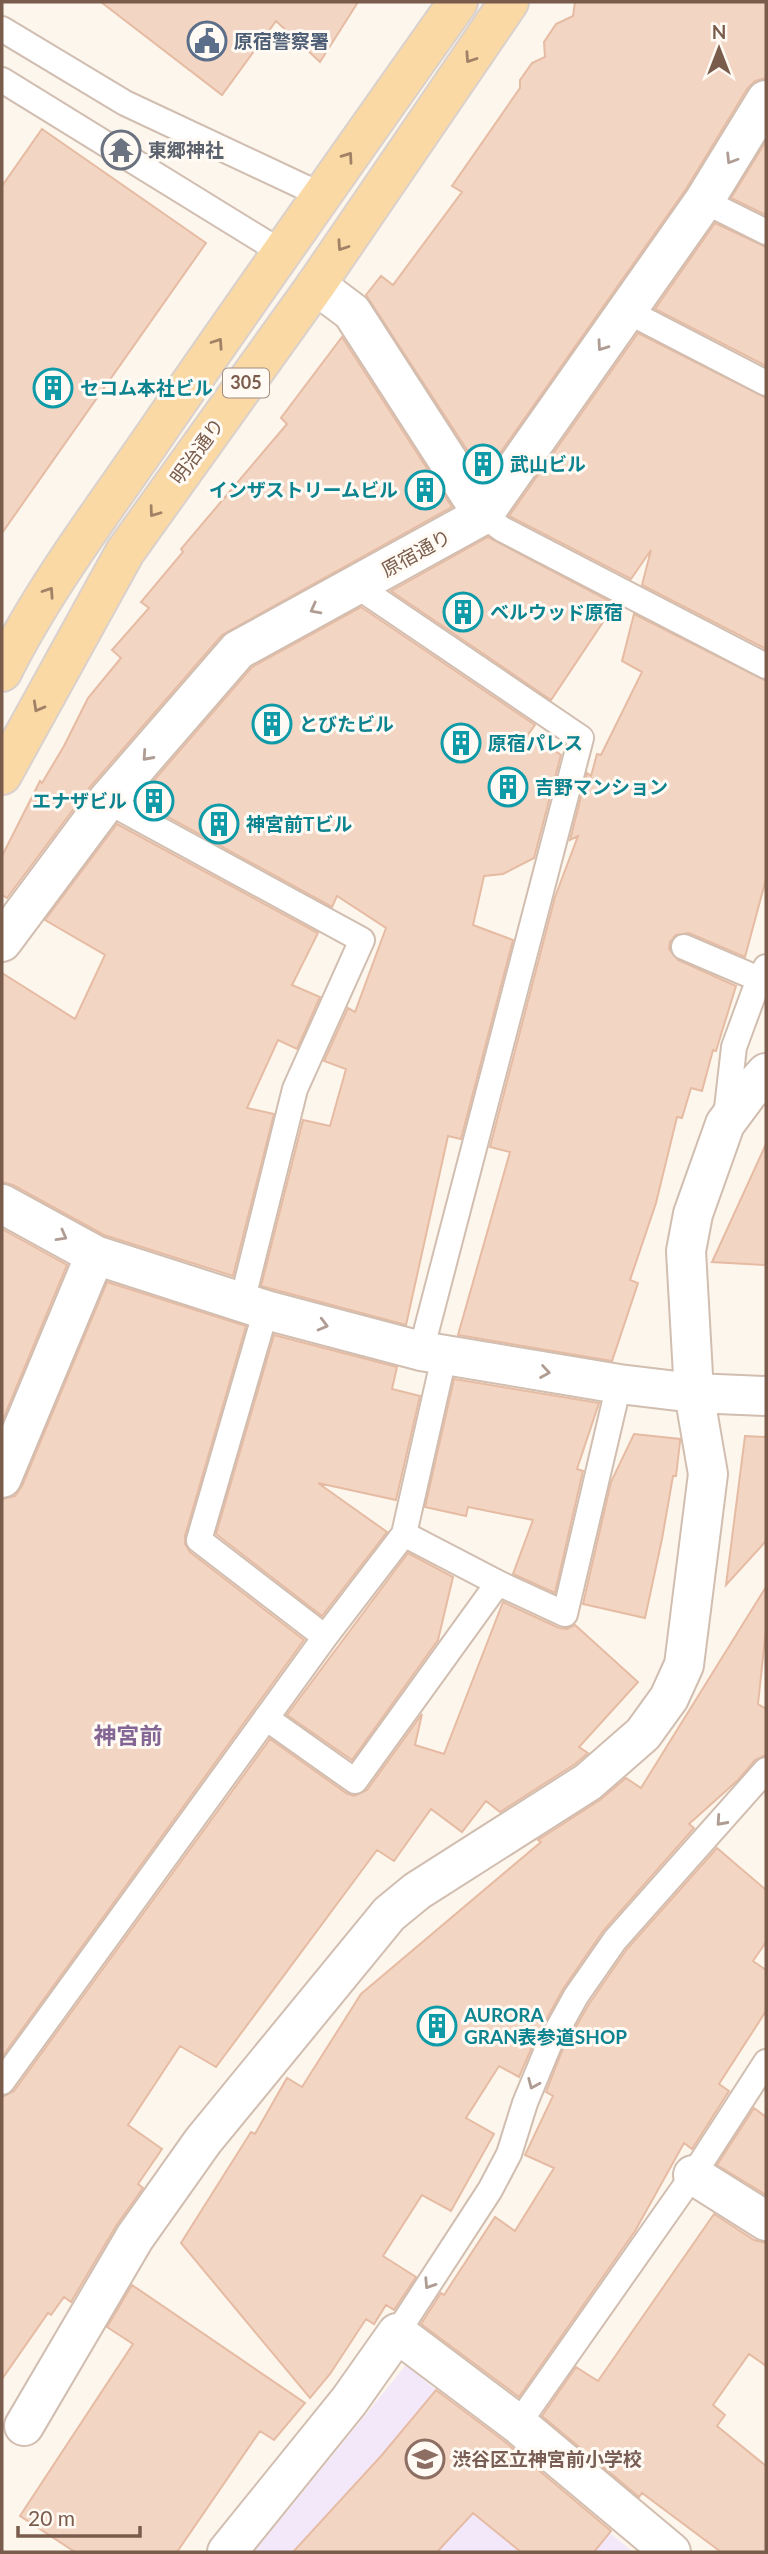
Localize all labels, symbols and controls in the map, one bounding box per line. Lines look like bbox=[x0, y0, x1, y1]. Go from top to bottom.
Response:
north arrow bbox=[684, 14, 754, 84]
public building icon: 原宿警察署 bbox=[186, 20, 228, 62]
text: N bbox=[712, 20, 726, 43]
place label: 原宿警察署 bbox=[234, 29, 329, 52]
one-way arrow bbox=[466, 50, 478, 63]
temple icon: 東郷神社 bbox=[100, 129, 142, 171]
place label: 東郷神社 bbox=[148, 138, 224, 161]
one-way arrow bbox=[726, 151, 739, 164]
one-way arrow bbox=[340, 152, 352, 165]
one-way arrow bbox=[338, 238, 350, 251]
one-way arrow bbox=[210, 338, 222, 351]
one-way arrow bbox=[598, 338, 610, 351]
building icon: セコム本社ビル bbox=[32, 367, 74, 409]
road number: 305 bbox=[223, 368, 269, 398]
place label: セコム本社ビル bbox=[80, 376, 213, 399]
street label: 明治通り bbox=[165, 413, 228, 488]
building icon: 武山ビル bbox=[462, 443, 504, 485]
place label: 武山ビル bbox=[510, 452, 586, 475]
building icon: インザストリームビル bbox=[404, 469, 446, 511]
place label: インザストリームビル bbox=[209, 478, 398, 501]
one-way arrow bbox=[150, 504, 162, 517]
street label: 原宿通り bbox=[377, 524, 455, 581]
one-way arrow bbox=[41, 587, 53, 600]
building icon: ベルウッド原宿 bbox=[442, 591, 484, 633]
place label: ベルウッド原宿 bbox=[490, 600, 623, 623]
one-way arrow bbox=[310, 601, 322, 614]
one-way arrow bbox=[33, 700, 46, 713]
building icon: とびたビル bbox=[251, 703, 293, 745]
place label: とびたビル bbox=[299, 712, 394, 735]
building icon: 原宿パレス bbox=[440, 722, 482, 764]
place label: 原宿パレス bbox=[488, 731, 583, 754]
one-way arrow bbox=[142, 748, 155, 761]
building icon: 吉野マンション bbox=[487, 766, 529, 808]
place label: 吉野マンション bbox=[535, 775, 668, 798]
building icon: エナザビル bbox=[133, 780, 175, 822]
place label: エナザビル bbox=[32, 789, 127, 812]
building icon: 神宮前Tビル bbox=[198, 803, 240, 845]
place label: 神宮前Tビル bbox=[246, 812, 352, 835]
one-way arrow bbox=[54, 1228, 67, 1242]
one-way arrow bbox=[317, 1317, 329, 1331]
one-way arrow bbox=[539, 1364, 551, 1379]
district label: 神宮前 bbox=[94, 1721, 163, 1749]
one-way arrow bbox=[717, 1813, 729, 1826]
place label: AURORA GRAN表参道SHOP bbox=[463, 2003, 627, 2048]
building icon: AURORA GRAN表参道SHOP bbox=[416, 2005, 458, 2047]
one-way arrow bbox=[527, 2076, 541, 2089]
one-way arrow bbox=[424, 2276, 437, 2289]
school or university icon: 渋谷区立神宮前小学校 bbox=[404, 2438, 446, 2480]
place label: 渋谷区立神宮前小学校 bbox=[452, 2447, 642, 2470]
scale bar bbox=[18, 2494, 140, 2538]
text: 20 m bbox=[28, 2505, 75, 2530]

